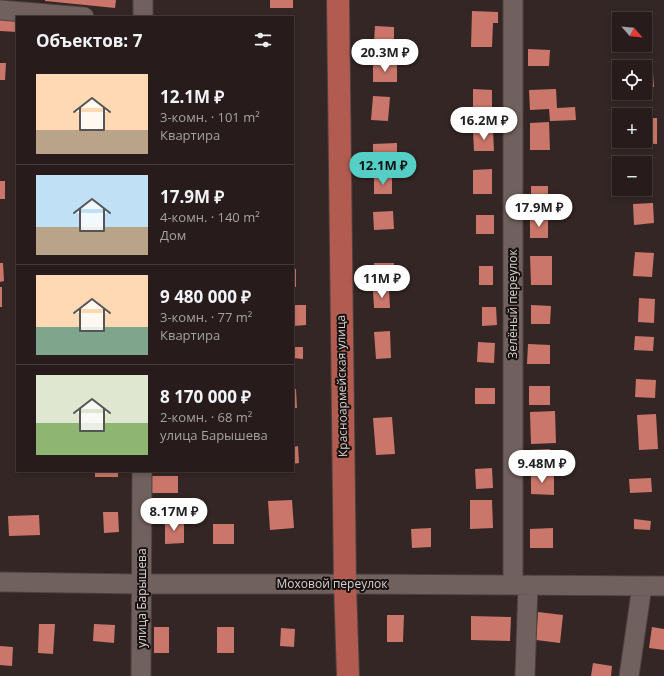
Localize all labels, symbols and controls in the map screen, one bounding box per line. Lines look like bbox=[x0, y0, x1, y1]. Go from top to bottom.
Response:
north arrow bbox=[612, 12, 652, 52]
map controls bbox=[612, 12, 652, 196]
text: Объектов: 7 bbox=[36, 29, 142, 52]
icon: filters bbox=[252, 29, 274, 51]
pin: 20.3M ₽ bbox=[348, 39, 422, 73]
text: 20.3M ₽ bbox=[360, 43, 410, 61]
button: locate bbox=[612, 60, 652, 100]
text: 12.1M ₽ bbox=[160, 85, 224, 108]
icon: home bbox=[68, 90, 116, 138]
pin: 16.2M ₽ bbox=[447, 107, 521, 141]
text: 3-комн. · 101 m² bbox=[160, 108, 260, 126]
button: + bbox=[612, 108, 652, 148]
text: 16.2M ₽ bbox=[459, 111, 509, 129]
text: Квартира bbox=[160, 126, 220, 144]
pin: 12.1M ₽ bbox=[346, 152, 420, 186]
text: 12.1M ₽ bbox=[358, 156, 408, 174]
button: − bbox=[612, 156, 652, 196]
text: 17.9M ₽ bbox=[160, 185, 224, 208]
icon: home bbox=[68, 191, 116, 239]
pin: 17.9M ₽ bbox=[502, 194, 576, 228]
text: 17.9M ₽ bbox=[514, 198, 564, 216]
text: 4-комн. · 140 m² bbox=[160, 208, 260, 226]
text: Дом bbox=[160, 226, 186, 244]
street label: Зелёный переулок bbox=[504, 248, 521, 359]
pin: 11M ₽ bbox=[354, 265, 410, 299]
text: 11M ₽ bbox=[363, 269, 401, 287]
text: 9 480 000 ₽ bbox=[160, 285, 251, 308]
icon: home bbox=[68, 291, 116, 339]
text: 3-комн. · 77 m² bbox=[160, 308, 252, 326]
street label: Красноармейская улица bbox=[332, 315, 351, 457]
text: Квартира bbox=[160, 326, 220, 344]
text: 8 170 000 ₽ bbox=[160, 385, 251, 408]
icon: home bbox=[68, 391, 116, 439]
text: 2-комн. · 68 m² bbox=[160, 408, 252, 426]
text: улица Барышева bbox=[160, 426, 268, 444]
pin: 9.48M ₽ bbox=[505, 450, 579, 484]
text: 9.48M ₽ bbox=[517, 454, 567, 472]
pin: 8.17M ₽ bbox=[137, 498, 211, 532]
text: 8.17M ₽ bbox=[149, 502, 199, 520]
street label: улица Барышева bbox=[133, 548, 150, 648]
street label: Моховой переулок bbox=[277, 575, 388, 592]

